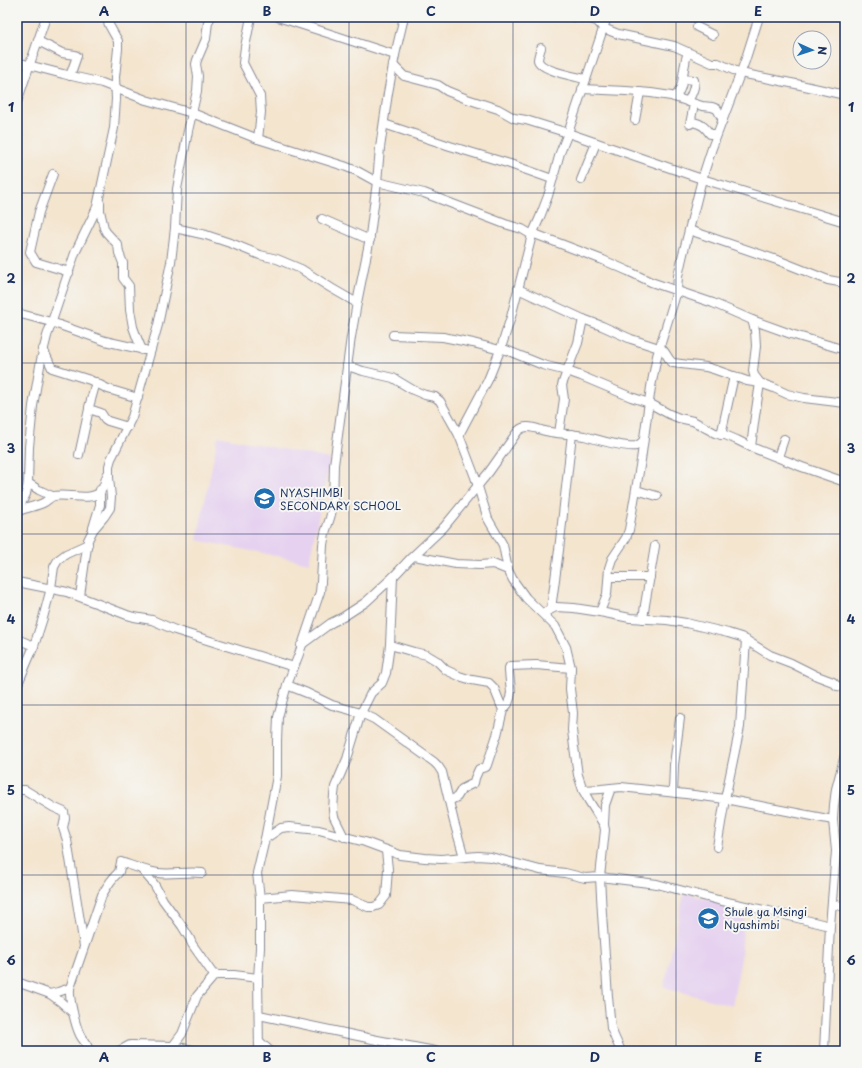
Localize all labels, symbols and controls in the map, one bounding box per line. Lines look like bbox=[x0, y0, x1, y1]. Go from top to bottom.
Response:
text: A bbox=[99, 1, 109, 20]
text: B bbox=[263, 1, 272, 20]
text: C bbox=[426, 1, 436, 20]
text: D bbox=[590, 1, 600, 20]
text: E bbox=[754, 1, 762, 20]
north arrow bbox=[792, 30, 832, 70]
text: N bbox=[814, 46, 831, 56]
text: 1 bbox=[8, 97, 14, 116]
text: 1 bbox=[848, 97, 854, 116]
text: 2 bbox=[6, 268, 16, 287]
text: 2 bbox=[846, 268, 856, 287]
text: 3 bbox=[7, 438, 16, 457]
text: 3 bbox=[847, 438, 856, 457]
place label: NYASHIMBI SECONDARY SCHOOL bbox=[280, 484, 402, 514]
school or university icon: NYASHIMBI SECONDARY SCHOOL bbox=[251, 486, 277, 512]
text: 4 bbox=[7, 609, 16, 628]
text: 4 bbox=[847, 609, 856, 628]
text: 5 bbox=[7, 780, 15, 799]
text: 5 bbox=[847, 780, 855, 799]
place label: Shule ya Msingi Nyashimbi bbox=[724, 903, 807, 933]
school or university icon: Shule ya Msingi Nyashimbi bbox=[696, 905, 722, 931]
text: 6 bbox=[6, 950, 16, 969]
text: 6 bbox=[846, 950, 856, 969]
text: A bbox=[99, 1047, 109, 1066]
text: B bbox=[263, 1047, 272, 1066]
text: C bbox=[426, 1047, 436, 1066]
text: D bbox=[590, 1047, 600, 1066]
text: E bbox=[754, 1047, 762, 1066]

